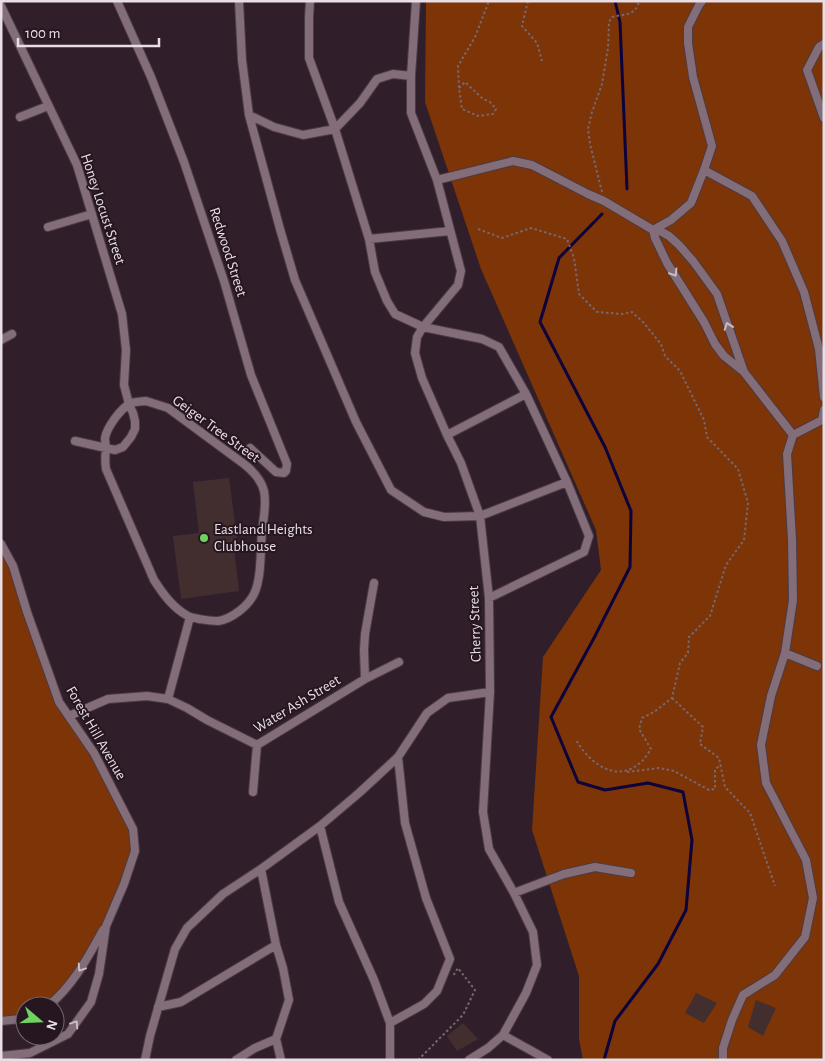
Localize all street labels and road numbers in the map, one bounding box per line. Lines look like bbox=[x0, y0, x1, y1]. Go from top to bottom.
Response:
street label: Honey Locust Street bbox=[78, 152, 128, 267]
street label: Redwood Street bbox=[207, 206, 250, 299]
street label: Geiger Tree Street bbox=[170, 392, 262, 466]
street label: Cherry Street bbox=[466, 585, 484, 663]
street label: Water Ash Street bbox=[251, 672, 343, 736]
street label: Forest Hill Avenue bbox=[63, 684, 129, 782]

